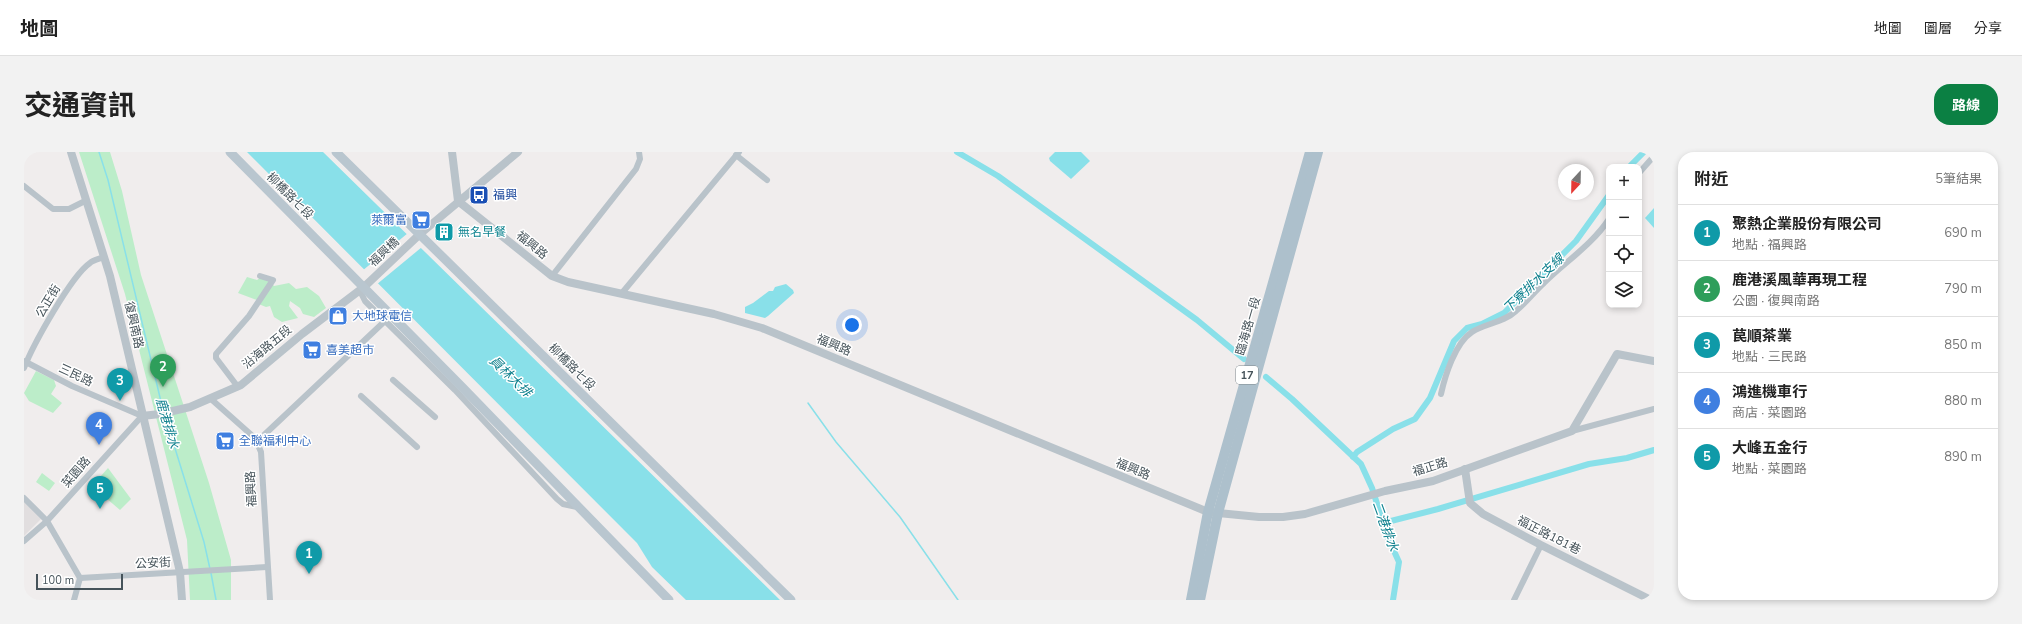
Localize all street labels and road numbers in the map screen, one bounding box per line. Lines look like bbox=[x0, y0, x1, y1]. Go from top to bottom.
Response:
street label: 柳橋路七段 bbox=[263, 169, 317, 223]
street label: 福興路 bbox=[513, 227, 551, 263]
street label: 福興橋 bbox=[365, 234, 403, 270]
street label: 公正街 bbox=[32, 281, 64, 321]
street label: 臨海路一段 bbox=[1232, 295, 1264, 357]
street label: 復興南路 bbox=[121, 300, 147, 350]
street label: 沿海路五段 bbox=[239, 322, 295, 372]
street label: 福興路 bbox=[814, 331, 854, 359]
street label: 柳橋路七段 bbox=[545, 340, 599, 394]
street label: 三民路 bbox=[56, 360, 96, 390]
road number: 17 bbox=[1236, 366, 1258, 384]
street label: 菜園路 bbox=[58, 453, 94, 491]
street label: 福正路 bbox=[1410, 454, 1450, 480]
street label: 福興路 bbox=[1113, 455, 1153, 483]
street label: 福興路 bbox=[242, 471, 260, 507]
street label: 福正路181巷 bbox=[1514, 512, 1584, 558]
street label: 公安街 bbox=[135, 554, 171, 572]

